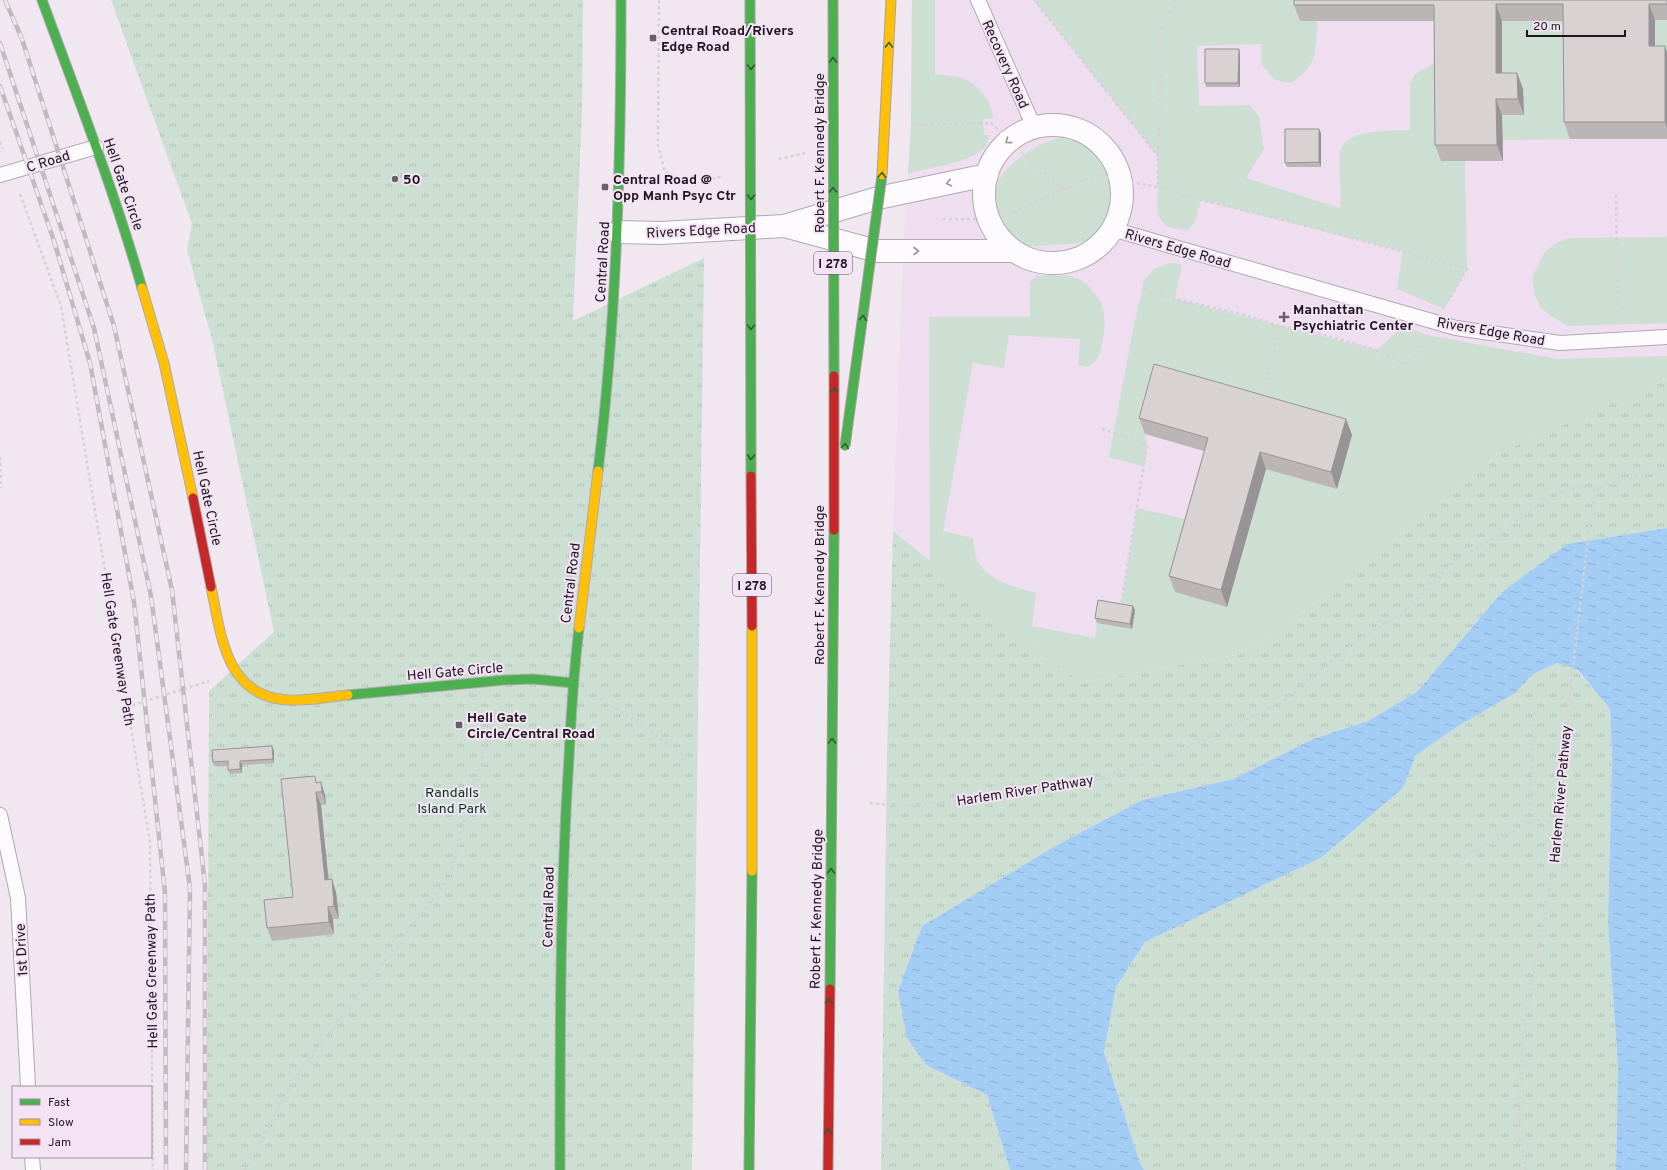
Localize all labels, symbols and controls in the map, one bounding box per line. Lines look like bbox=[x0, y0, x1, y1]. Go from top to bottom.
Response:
scale bar bbox=[1527, 12, 1625, 38]
street label: Recovery Road bbox=[978, 18, 1032, 111]
text: 20 m bbox=[1533, 19, 1561, 35]
place label: Central Road/Rivers Edge Road bbox=[661, 23, 794, 56]
marker: Central Road/Rivers Edge Road bbox=[648, 33, 658, 43]
one-way arrow bbox=[885, 42, 893, 48]
one-way arrow bbox=[829, 57, 837, 63]
one-way arrow bbox=[747, 64, 755, 70]
street label: Robert F. Kennedy Bridge bbox=[812, 73, 829, 233]
street label: Hell Gate Circle bbox=[99, 136, 146, 233]
one-way arrow bbox=[1006, 136, 1013, 143]
street label: C Road bbox=[25, 148, 72, 177]
place label: 50 bbox=[403, 172, 421, 189]
place label: Central Road @ Opp Manh Psyc Ctr bbox=[613, 172, 736, 205]
one-way arrow bbox=[877, 172, 886, 178]
marker: 50 bbox=[390, 174, 400, 184]
one-way arrow bbox=[946, 178, 952, 187]
marker: Central Road @ Opp Manh Psyc Ctr bbox=[600, 182, 610, 192]
one-way arrow bbox=[829, 187, 837, 193]
one-way arrow bbox=[747, 194, 755, 200]
street label: Rivers Edge Road bbox=[646, 220, 756, 243]
street label: Central Road bbox=[593, 221, 614, 303]
street label: Rivers Edge Road bbox=[1123, 226, 1233, 273]
one-way arrow bbox=[913, 247, 919, 255]
road number: I 278 bbox=[814, 252, 852, 274]
place label: Manhattan Psychiatric Center bbox=[1293, 302, 1413, 335]
marker: Manhattan Psychiatric Center bbox=[1278, 311, 1290, 323]
one-way arrow bbox=[858, 315, 867, 321]
street label: Rivers Edge Road bbox=[1435, 315, 1546, 350]
one-way arrow bbox=[747, 324, 755, 330]
one-way arrow bbox=[830, 387, 838, 393]
one-way arrow bbox=[840, 443, 849, 449]
street label: Hell Gate Circle bbox=[188, 449, 225, 547]
one-way arrow bbox=[747, 454, 756, 460]
street label: Robert F. Kennedy Bridge bbox=[812, 505, 829, 665]
street label: Central Road bbox=[558, 542, 585, 624]
street label: Hell Gate Greenway Path bbox=[96, 571, 137, 727]
road number: I 278 bbox=[733, 574, 771, 596]
street label: Hell Gate Circle bbox=[406, 660, 504, 685]
place label: Hell Gate Circle/Central Road bbox=[467, 710, 595, 743]
marker: Hell Gate Circle/Central Road bbox=[454, 720, 464, 730]
street label: Harlem River Pathway bbox=[1547, 725, 1576, 864]
one-way arrow bbox=[828, 738, 836, 744]
street label: Harlem River Pathway bbox=[956, 772, 1095, 811]
park label: Randalls Island Park bbox=[417, 785, 487, 818]
street label: Robert F. Kennedy Bridge bbox=[808, 829, 827, 989]
street label: Central Road bbox=[540, 866, 559, 948]
one-way arrow bbox=[827, 868, 835, 874]
street label: Hell Gate Greenway Path bbox=[143, 893, 162, 1049]
street label: 1st Drive bbox=[13, 923, 32, 977]
one-way arrow bbox=[825, 998, 834, 1004]
legend bbox=[12, 1086, 152, 1158]
text: Fast bbox=[48, 1095, 70, 1111]
text: Slow bbox=[48, 1115, 74, 1131]
one-way arrow bbox=[824, 1128, 832, 1134]
text: Jam bbox=[48, 1135, 71, 1151]

